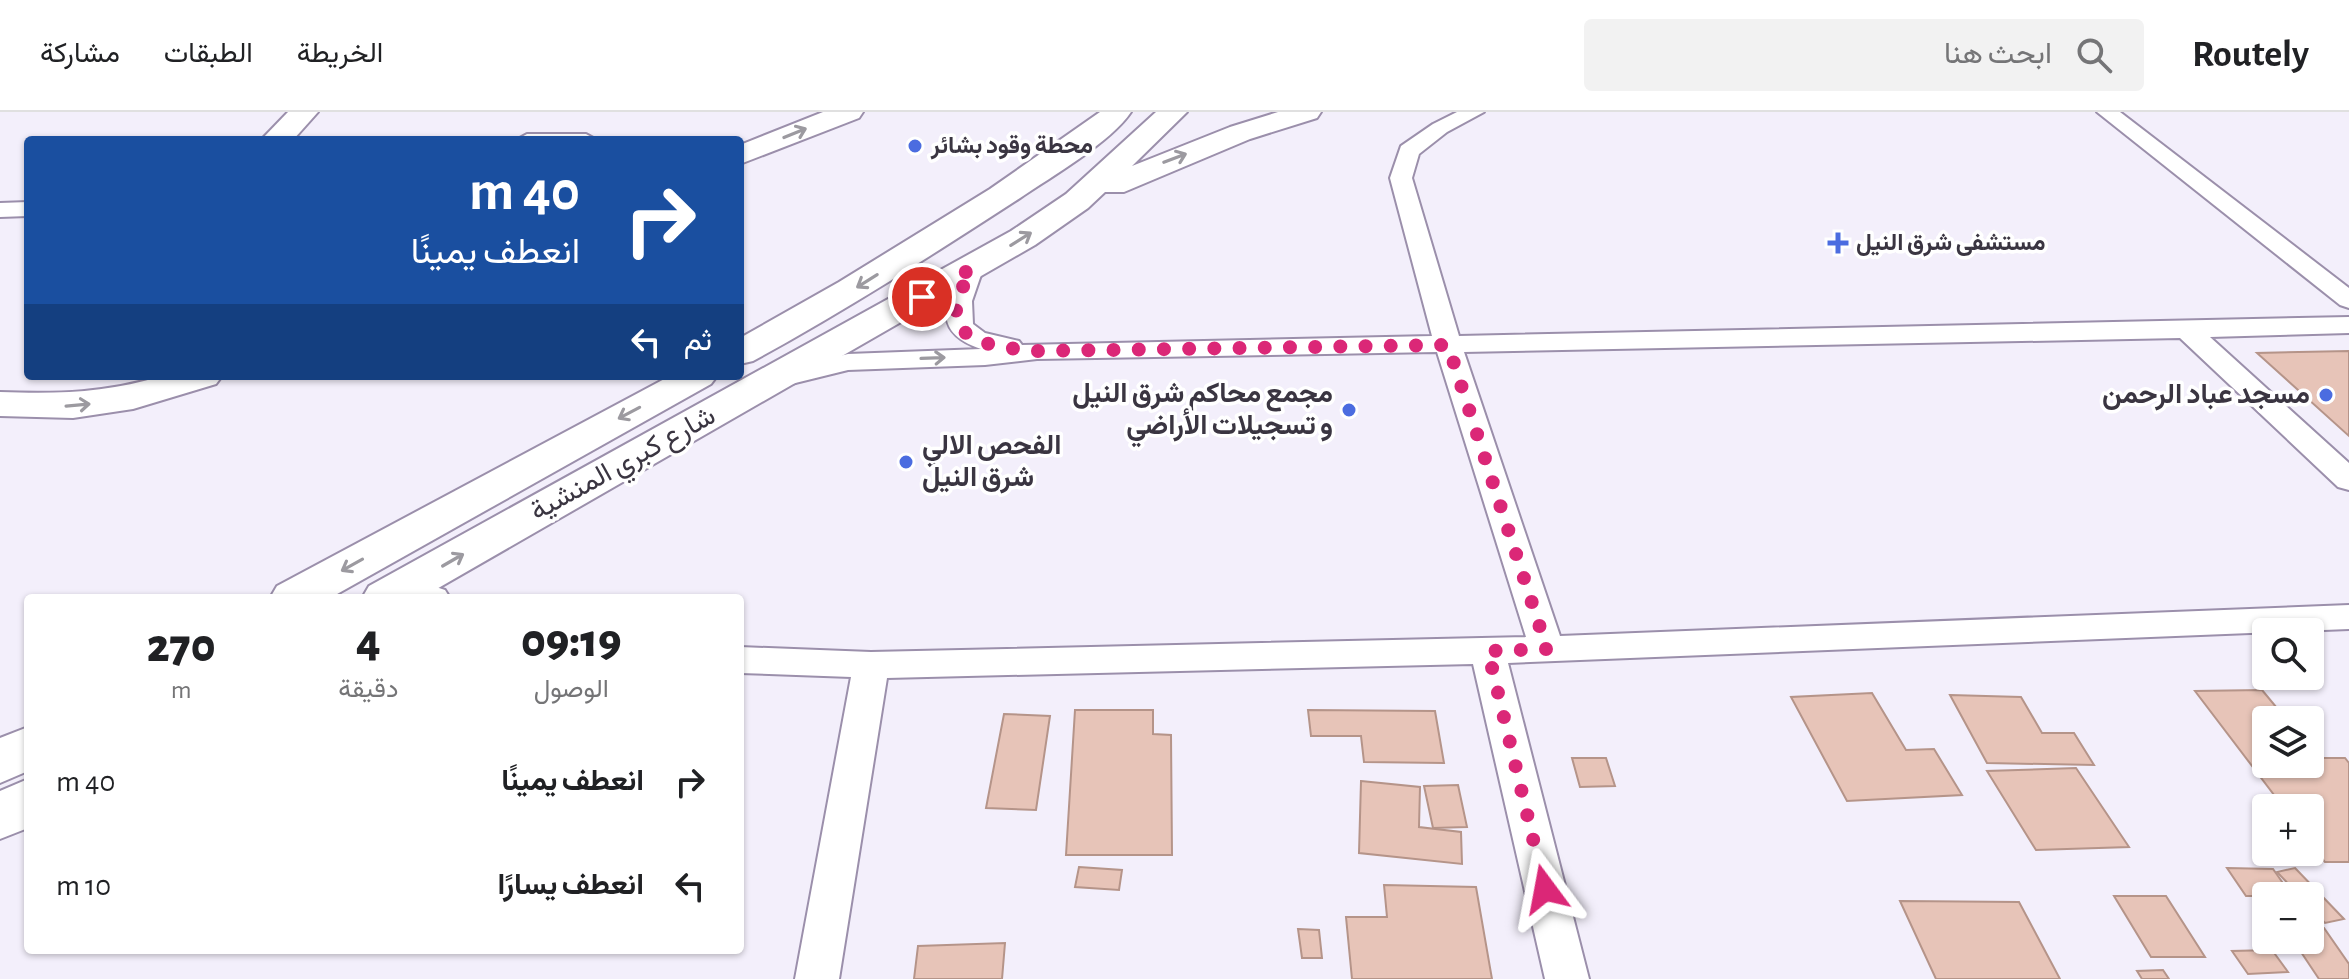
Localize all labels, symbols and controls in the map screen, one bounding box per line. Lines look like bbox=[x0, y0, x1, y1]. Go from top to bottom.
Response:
search box bbox=[1584, 19, 2144, 91]
icon: search bbox=[2072, 33, 2116, 77]
text: Routely bbox=[2192, 36, 2309, 74]
text: ابحث هنا bbox=[1944, 39, 2052, 69]
text: مشاركة bbox=[40, 40, 120, 68]
text: الطبقات bbox=[164, 40, 253, 68]
text: الخريطة bbox=[297, 40, 383, 68]
one-way arrow bbox=[782, 125, 807, 139]
place label: محطة وقود بشائر bbox=[930, 134, 1093, 160]
marker: محطة وقود بشائر bbox=[906, 137, 924, 155]
one-way arrow bbox=[1162, 150, 1186, 164]
text: 40 m bbox=[469, 164, 580, 220]
icon: right bbox=[608, 168, 712, 272]
one-way arrow bbox=[1009, 231, 1032, 247]
place label: مستشفى شرق النيل bbox=[1856, 231, 2046, 257]
marker: مستشفى شرق النيل bbox=[1827, 232, 1849, 254]
text: انعطف يمينًا bbox=[411, 234, 580, 270]
pin bbox=[888, 263, 956, 331]
one-way arrow bbox=[856, 274, 879, 290]
icon: arrive bbox=[900, 275, 944, 319]
icon: left bbox=[624, 320, 668, 364]
text: ثم bbox=[684, 326, 712, 356]
one-way arrow bbox=[919, 351, 946, 366]
place label: مجمع محاكم شرق النيل و تسجيلات الأراضي bbox=[1072, 380, 1333, 448]
place label: مسجد عباد الرحمن bbox=[2102, 381, 2310, 411]
marker: مسجد عباد الرحمن bbox=[2317, 386, 2335, 404]
one-way arrow bbox=[64, 397, 91, 412]
marker: مجمع محاكم شرق النيل و تسجيلات الأراضي bbox=[1340, 401, 1358, 419]
street label: شارع كبري المنشية bbox=[526, 402, 724, 532]
one-way arrow bbox=[618, 406, 642, 421]
place label: الفحص الالي شرق النيل bbox=[922, 432, 1061, 494]
marker: الفحص الالي شرق النيل bbox=[897, 453, 915, 471]
one-way arrow bbox=[441, 551, 464, 567]
one-way arrow bbox=[341, 558, 365, 573]
text: 4 bbox=[356, 618, 381, 666]
text: 09:19 bbox=[521, 618, 621, 666]
map controls bbox=[2252, 618, 2324, 954]
button: search bbox=[2252, 618, 2324, 690]
text: 270 bbox=[147, 623, 216, 671]
text: دقيقة bbox=[338, 676, 398, 702]
text: الوصول bbox=[534, 676, 609, 702]
text: m bbox=[171, 677, 192, 703]
button: layers bbox=[2252, 706, 2324, 778]
icon: right bbox=[668, 760, 712, 804]
text: انعطف يمينًا bbox=[501, 766, 644, 796]
text: 40 m bbox=[56, 767, 115, 797]
button: + bbox=[2252, 794, 2324, 866]
position arrow bbox=[1503, 847, 1587, 931]
icon: left bbox=[668, 864, 712, 908]
text: انعطف يسارًا bbox=[497, 870, 644, 900]
text: 10 m bbox=[56, 871, 111, 901]
button: − bbox=[2252, 882, 2324, 954]

